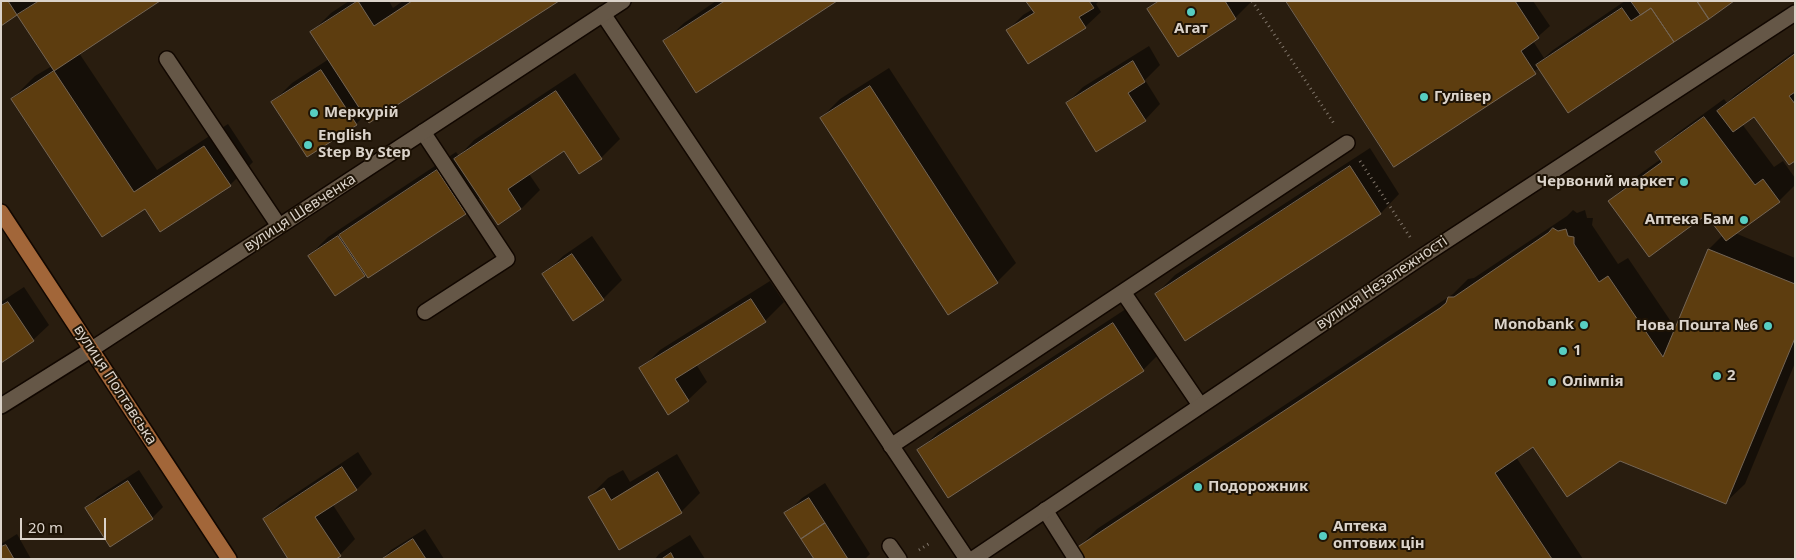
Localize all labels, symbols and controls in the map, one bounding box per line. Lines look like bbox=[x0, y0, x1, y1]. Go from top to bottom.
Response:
marker: Агат bbox=[1185, 6, 1197, 18]
place label: Агат bbox=[1174, 20, 1208, 38]
place label: Гулівер bbox=[1434, 88, 1491, 106]
marker: Гулівер bbox=[1418, 91, 1430, 103]
place label: Меркурій bbox=[324, 104, 398, 122]
marker: Меркурій bbox=[308, 107, 320, 119]
place label: English Step By Step bbox=[318, 127, 411, 162]
marker: English Step By Step bbox=[302, 139, 314, 151]
street label: вулиця Шевченка bbox=[241, 170, 359, 256]
place label: Червоний маркет bbox=[1537, 173, 1674, 191]
marker: Червоний маркет bbox=[1678, 176, 1690, 188]
place label: Аптека Бам bbox=[1645, 211, 1734, 229]
marker: Аптека Бам bbox=[1738, 214, 1750, 226]
street label: вулиця Незалежності bbox=[1313, 232, 1451, 334]
place label: Monobank bbox=[1494, 316, 1574, 334]
place label: Нова Пошта №6 bbox=[1636, 317, 1758, 335]
marker: Monobank bbox=[1578, 319, 1590, 331]
marker: Нова Пошта №6 bbox=[1762, 320, 1774, 332]
street label: вулиця Полтавська bbox=[70, 322, 160, 448]
place label: 1 bbox=[1573, 342, 1582, 360]
marker: 1 bbox=[1557, 345, 1569, 357]
place label: 2 bbox=[1727, 367, 1736, 385]
marker: 2 bbox=[1711, 370, 1723, 382]
place label: Олімпія bbox=[1562, 373, 1623, 391]
marker: Олімпія bbox=[1546, 376, 1558, 388]
place label: Подорожник bbox=[1208, 478, 1308, 496]
marker: Подорожник bbox=[1192, 481, 1204, 493]
scale bar bbox=[22, 508, 109, 540]
text: 20 m bbox=[28, 517, 63, 537]
place label: Аптека оптових цін bbox=[1333, 518, 1425, 553]
marker: Аптека оптових цін bbox=[1317, 530, 1329, 542]

